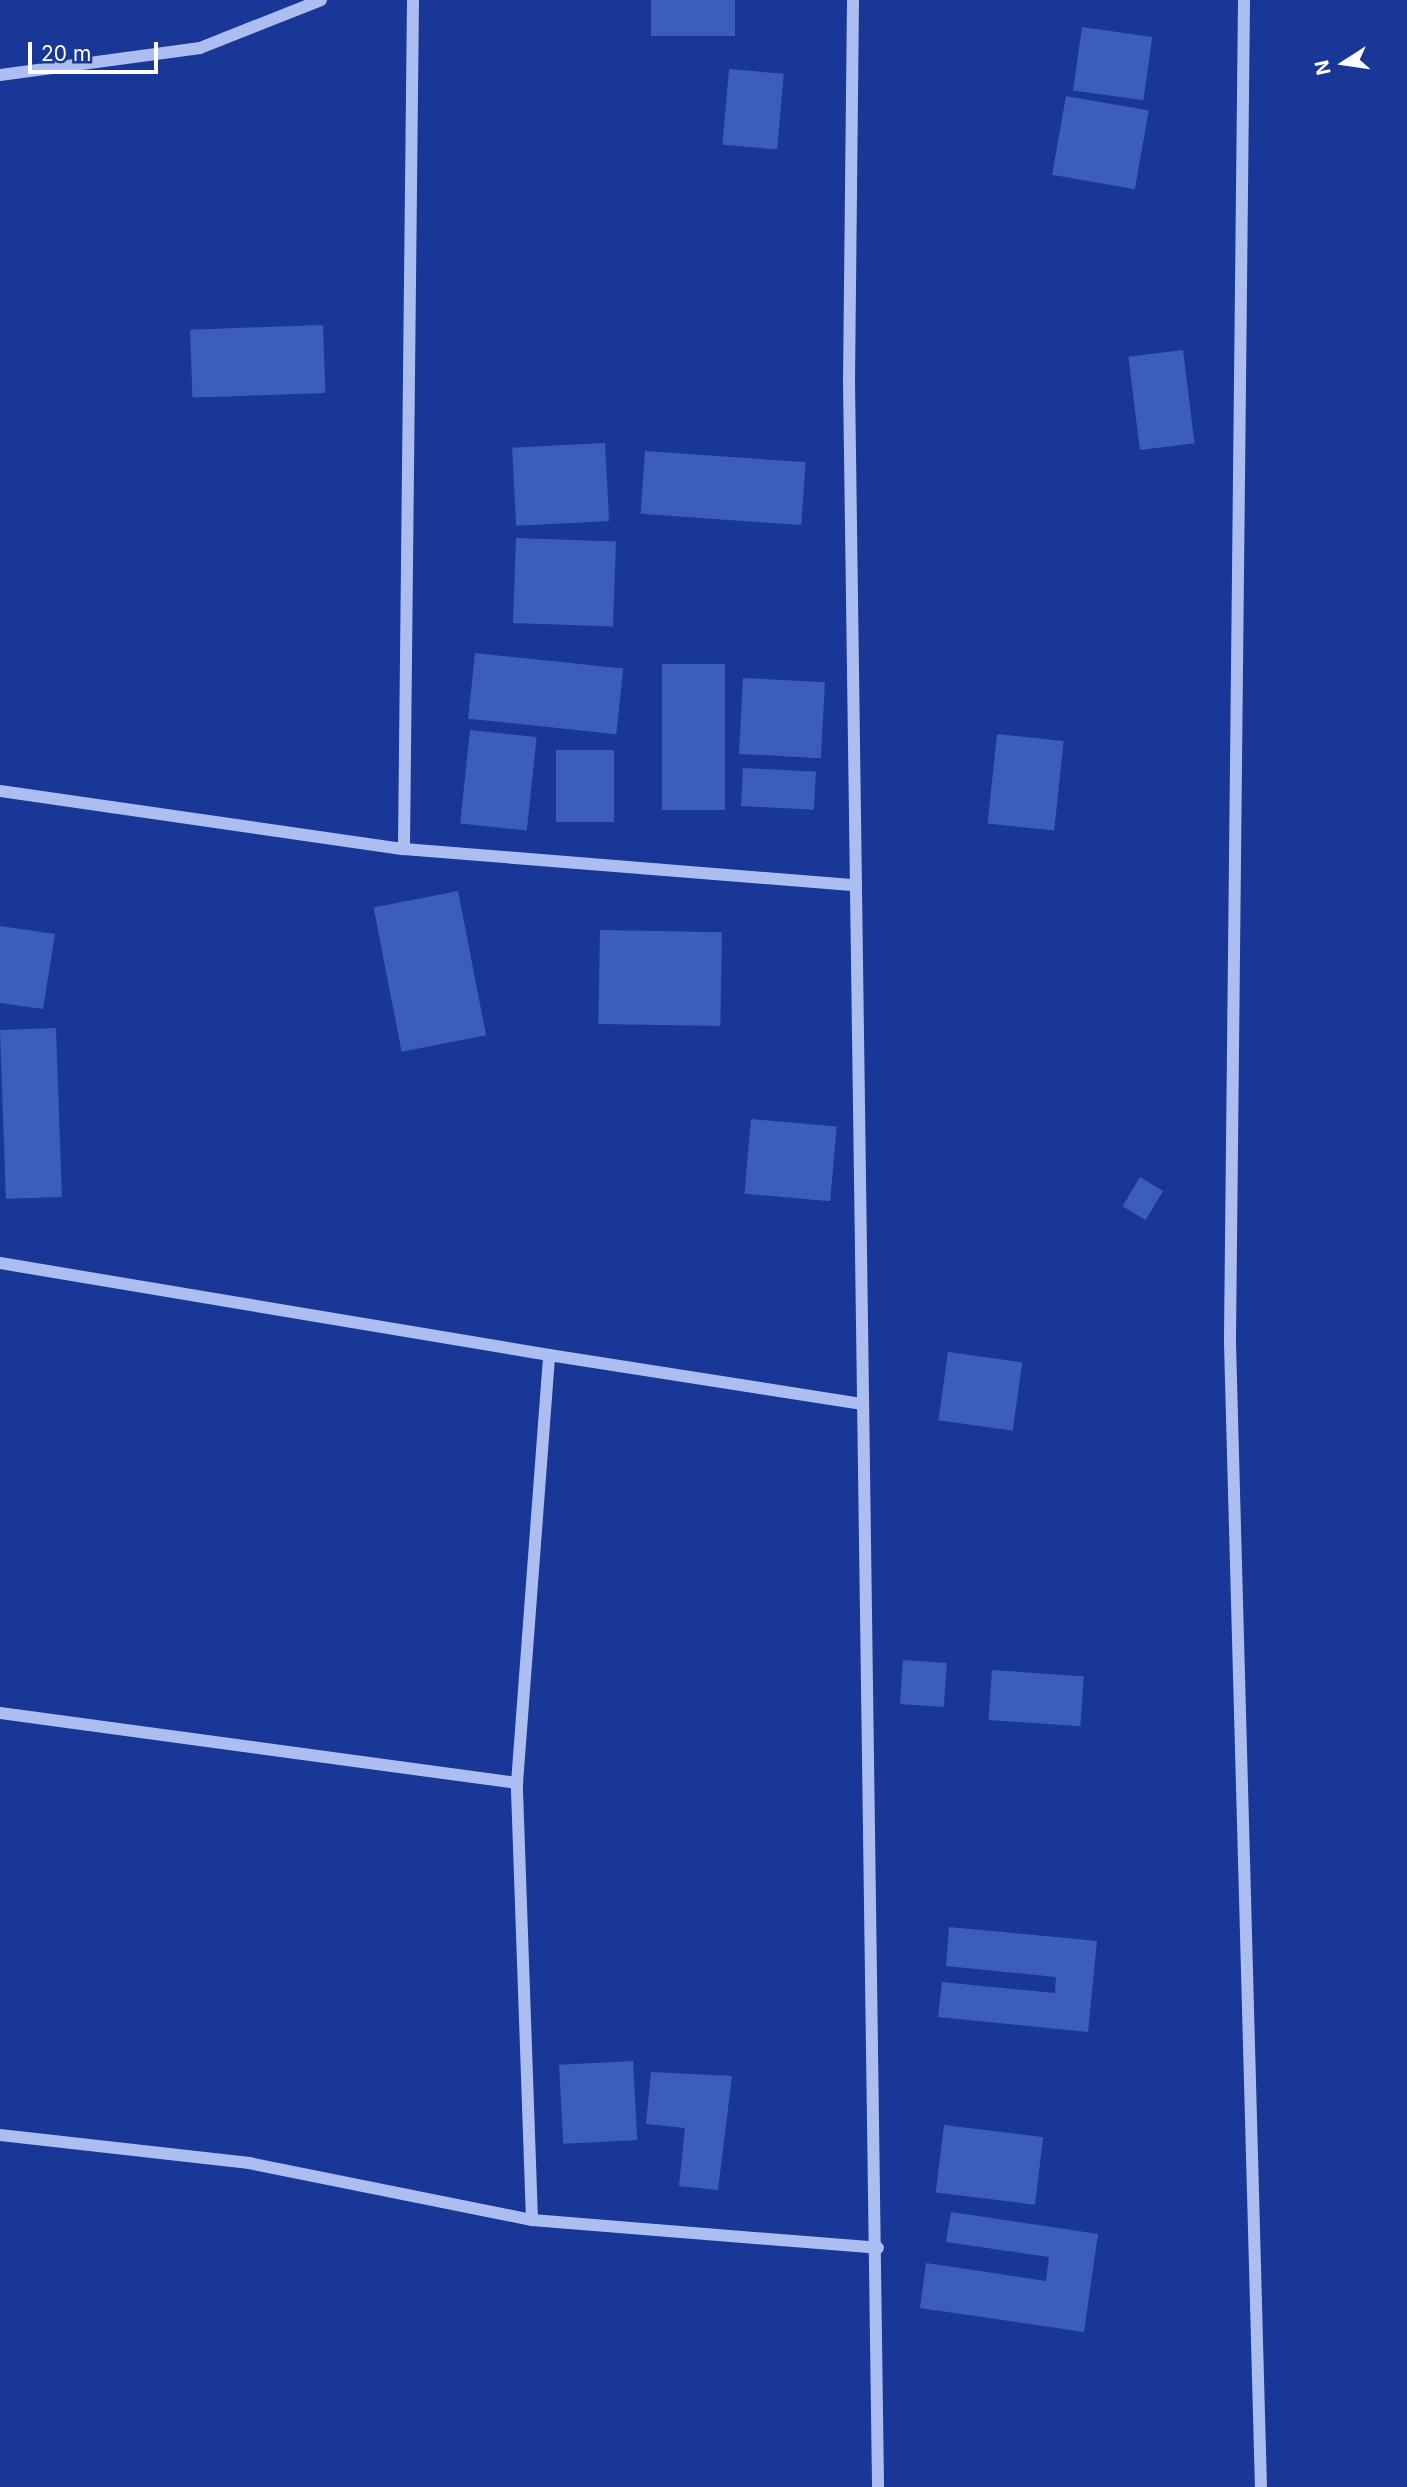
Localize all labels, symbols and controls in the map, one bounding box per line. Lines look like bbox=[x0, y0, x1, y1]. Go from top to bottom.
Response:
scale bar bbox=[32, 28, 161, 72]
north arrow bbox=[1309, 28, 1379, 98]
text: 20 m bbox=[41, 41, 91, 66]
text: N bbox=[1310, 58, 1336, 77]

